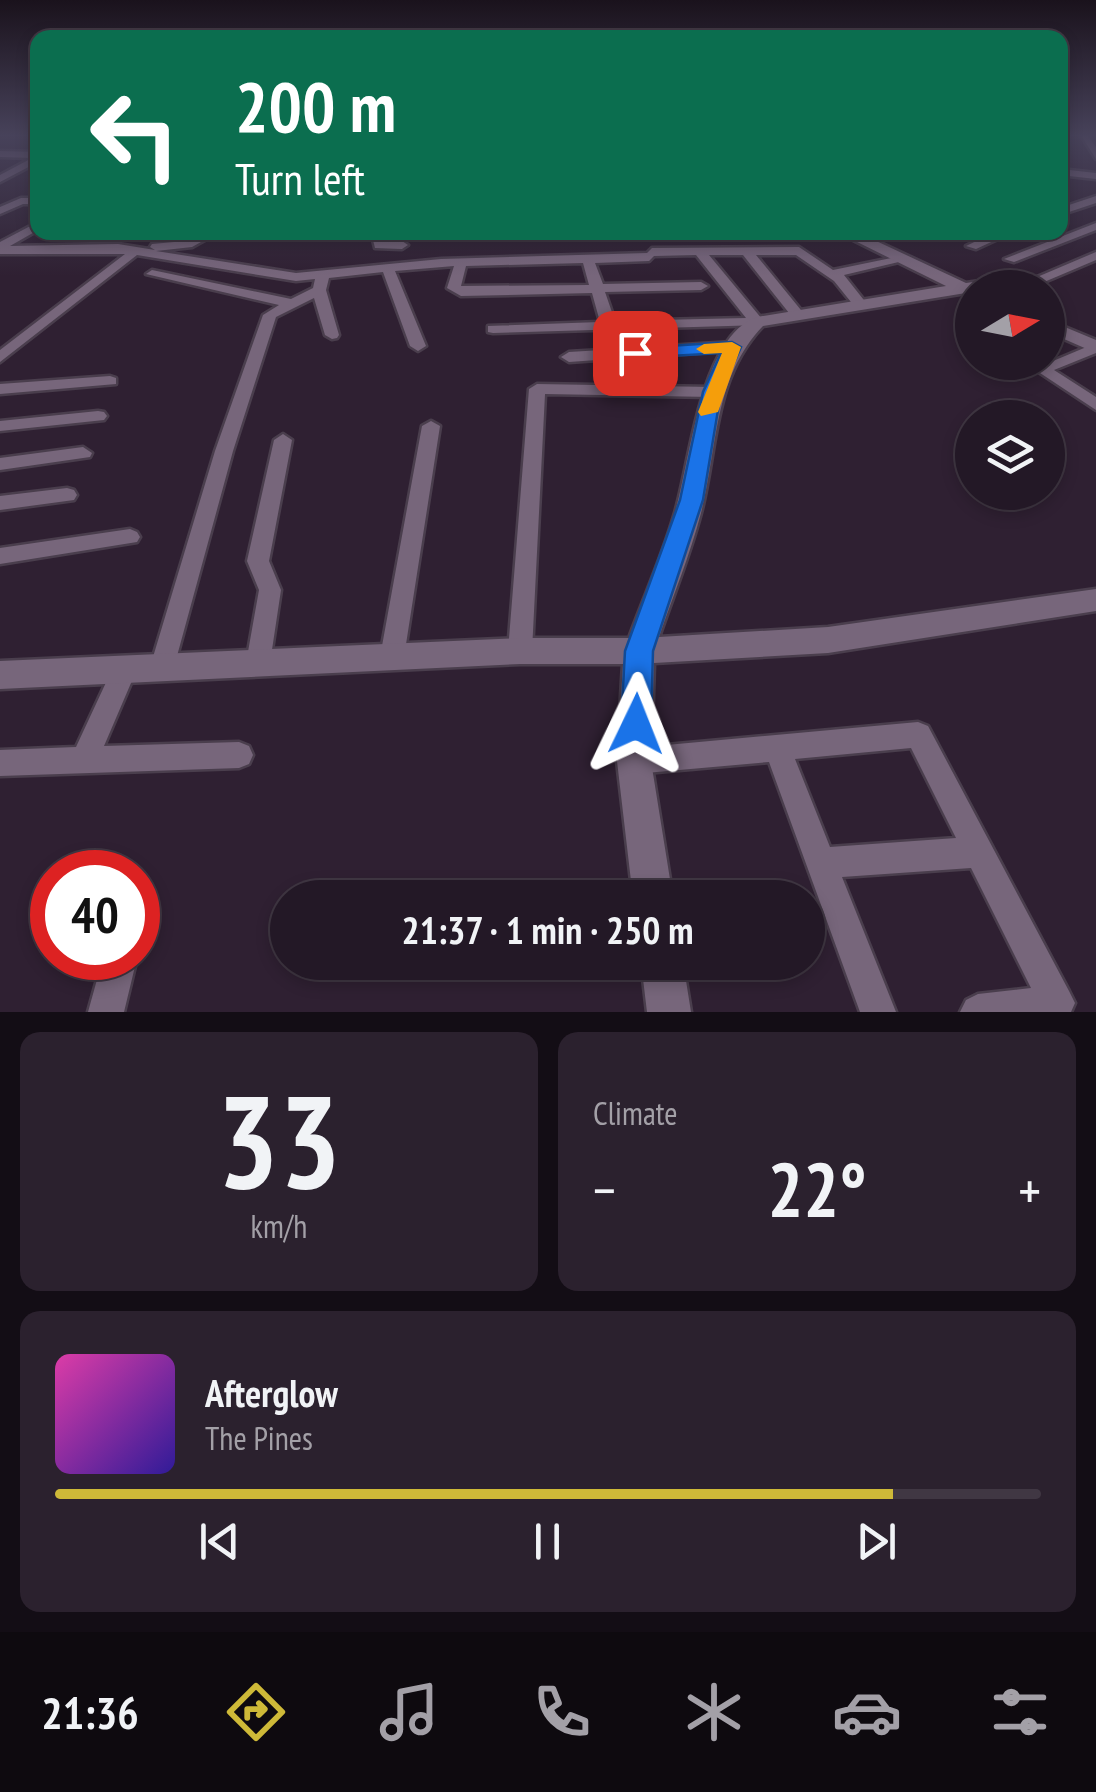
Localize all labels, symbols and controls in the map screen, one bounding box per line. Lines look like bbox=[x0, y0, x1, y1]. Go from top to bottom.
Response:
text: 200 m bbox=[235, 61, 396, 151]
icon: left bbox=[70, 70, 200, 200]
text: Turn left bbox=[235, 149, 365, 207]
north arrow bbox=[955, 270, 1065, 380]
map controls bbox=[955, 270, 1065, 510]
pin bbox=[593, 311, 678, 396]
icon: arrive bbox=[608, 326, 663, 381]
button: layers bbox=[955, 400, 1065, 510]
position arrow bbox=[584, 672, 688, 776]
speed limit sign: 40 bbox=[30, 850, 160, 980]
text: 21:37 · 1 min · 250 m bbox=[401, 905, 694, 954]
text: 33 bbox=[217, 1056, 341, 1224]
text: Climate bbox=[593, 1092, 677, 1134]
text: 22° bbox=[767, 1141, 867, 1238]
text: − bbox=[593, 1154, 616, 1225]
text: + bbox=[1018, 1154, 1041, 1225]
text: km/h bbox=[251, 1205, 307, 1247]
text: Afterglow bbox=[205, 1368, 338, 1417]
text: The Pines bbox=[205, 1417, 313, 1459]
icon: previous bbox=[192, 1514, 247, 1569]
icon: pause bbox=[520, 1514, 575, 1569]
icon: next bbox=[849, 1514, 904, 1569]
icon: directions bbox=[221, 1677, 291, 1747]
icon: music bbox=[374, 1677, 444, 1747]
icon: phone bbox=[527, 1677, 597, 1747]
icon: climate bbox=[679, 1677, 749, 1747]
icon: car bbox=[832, 1677, 902, 1747]
icon: filters bbox=[985, 1677, 1055, 1747]
text: 21:36 bbox=[41, 1683, 139, 1741]

